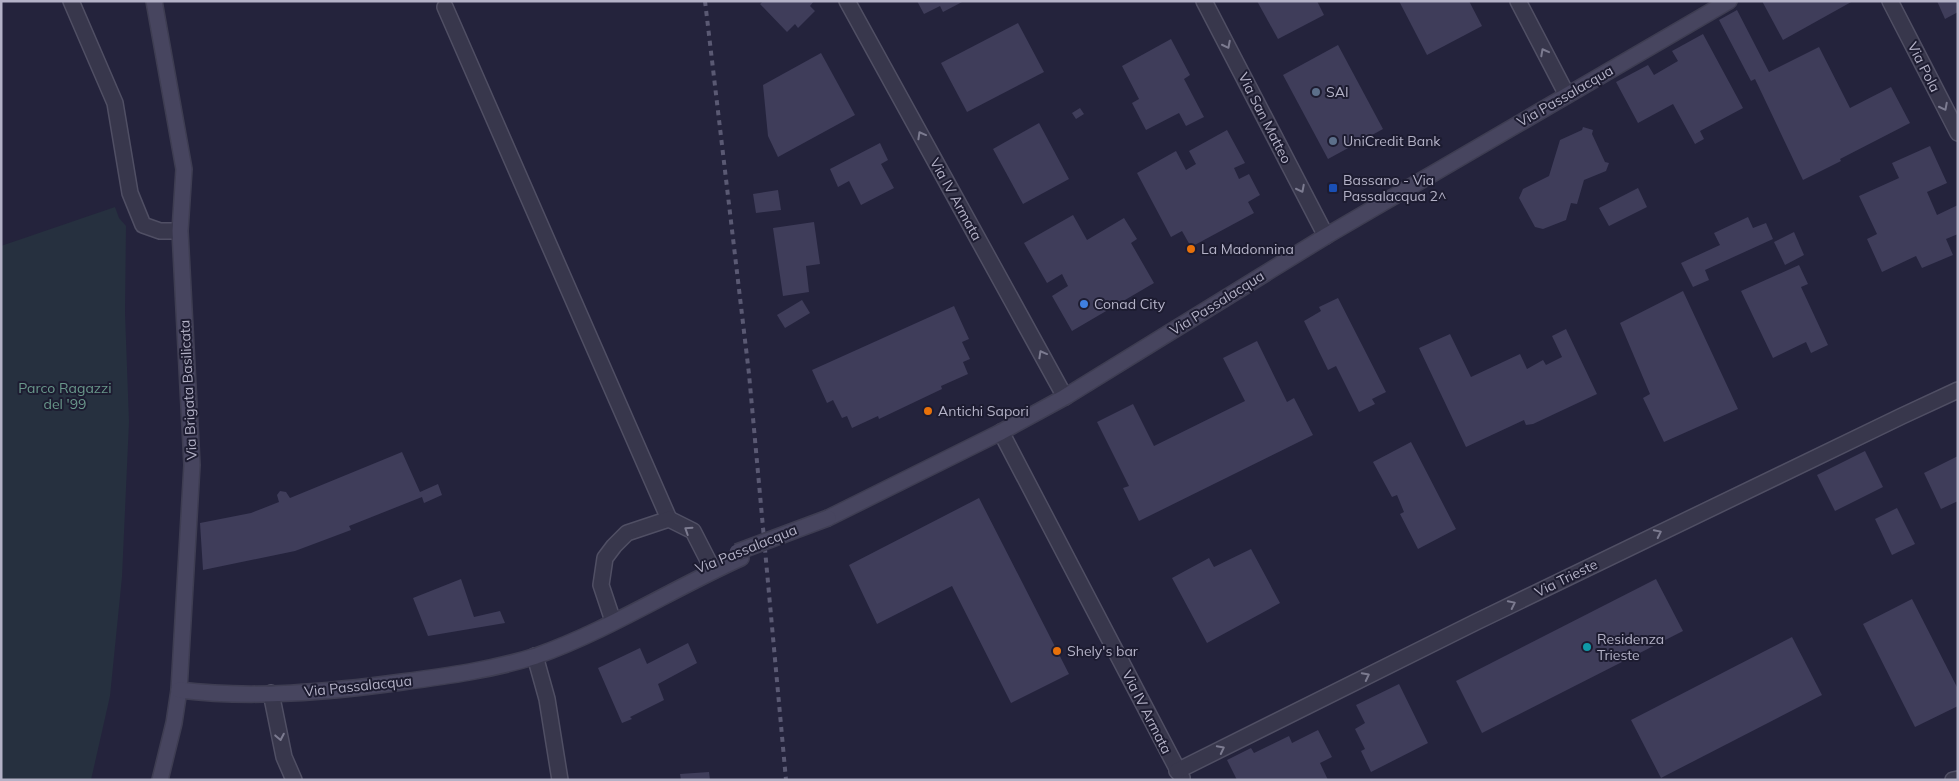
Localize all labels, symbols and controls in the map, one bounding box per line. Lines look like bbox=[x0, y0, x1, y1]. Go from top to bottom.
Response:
one-way arrow bbox=[1221, 39, 1231, 48]
street label: Via Pola bbox=[1904, 39, 1944, 95]
one-way arrow bbox=[1540, 48, 1550, 57]
street label: Via Passalacqua bbox=[1514, 61, 1616, 131]
street label: Via San Matteo bbox=[1234, 69, 1296, 167]
place label: SAI bbox=[1326, 83, 1349, 101]
marker: SAI bbox=[1310, 86, 1322, 98]
one-way arrow bbox=[1938, 102, 1948, 111]
one-way arrow bbox=[917, 131, 927, 140]
place label: UniCredit Bank bbox=[1343, 132, 1441, 150]
marker: UniCredit Bank bbox=[1327, 135, 1339, 147]
street label: Via IV Armata bbox=[926, 155, 986, 243]
place label: Bassano - Via Passalacqua 2^ bbox=[1343, 171, 1446, 205]
marker: Bassano - Via Passalacqua 2^ bbox=[1327, 182, 1339, 194]
one-way arrow bbox=[1295, 184, 1305, 193]
place label: La Madonnina bbox=[1201, 240, 1294, 258]
marker: La Madonnina bbox=[1185, 243, 1197, 255]
street label: Via Passalacqua bbox=[1166, 267, 1268, 339]
place label: Conad City bbox=[1094, 295, 1166, 313]
marker: Conad City bbox=[1078, 298, 1090, 310]
street label: Via Brigata Basilicata bbox=[175, 319, 201, 461]
one-way arrow bbox=[1039, 350, 1049, 359]
park label: Parco Ragazzi del '99 bbox=[18, 379, 112, 413]
place label: Antichi Sapori bbox=[938, 402, 1029, 420]
marker: Antichi Sapori bbox=[922, 405, 934, 417]
street label: Via Passalacqua bbox=[693, 520, 799, 578]
one-way arrow bbox=[684, 527, 694, 536]
one-way arrow bbox=[1653, 529, 1662, 540]
street label: Via Trieste bbox=[1532, 555, 1600, 601]
one-way arrow bbox=[1507, 600, 1516, 610]
place label: Residenza Trieste bbox=[1597, 630, 1664, 664]
marker: Residenza Trieste bbox=[1581, 641, 1593, 653]
place label: Shely's bar bbox=[1067, 642, 1139, 660]
marker: Shely's bar bbox=[1051, 645, 1063, 657]
street label: Via IV Armata bbox=[1118, 667, 1176, 757]
street label: Via Passalacqua bbox=[303, 671, 413, 701]
one-way arrow bbox=[1361, 672, 1370, 683]
one-way arrow bbox=[274, 733, 284, 742]
one-way arrow bbox=[1216, 745, 1225, 755]

